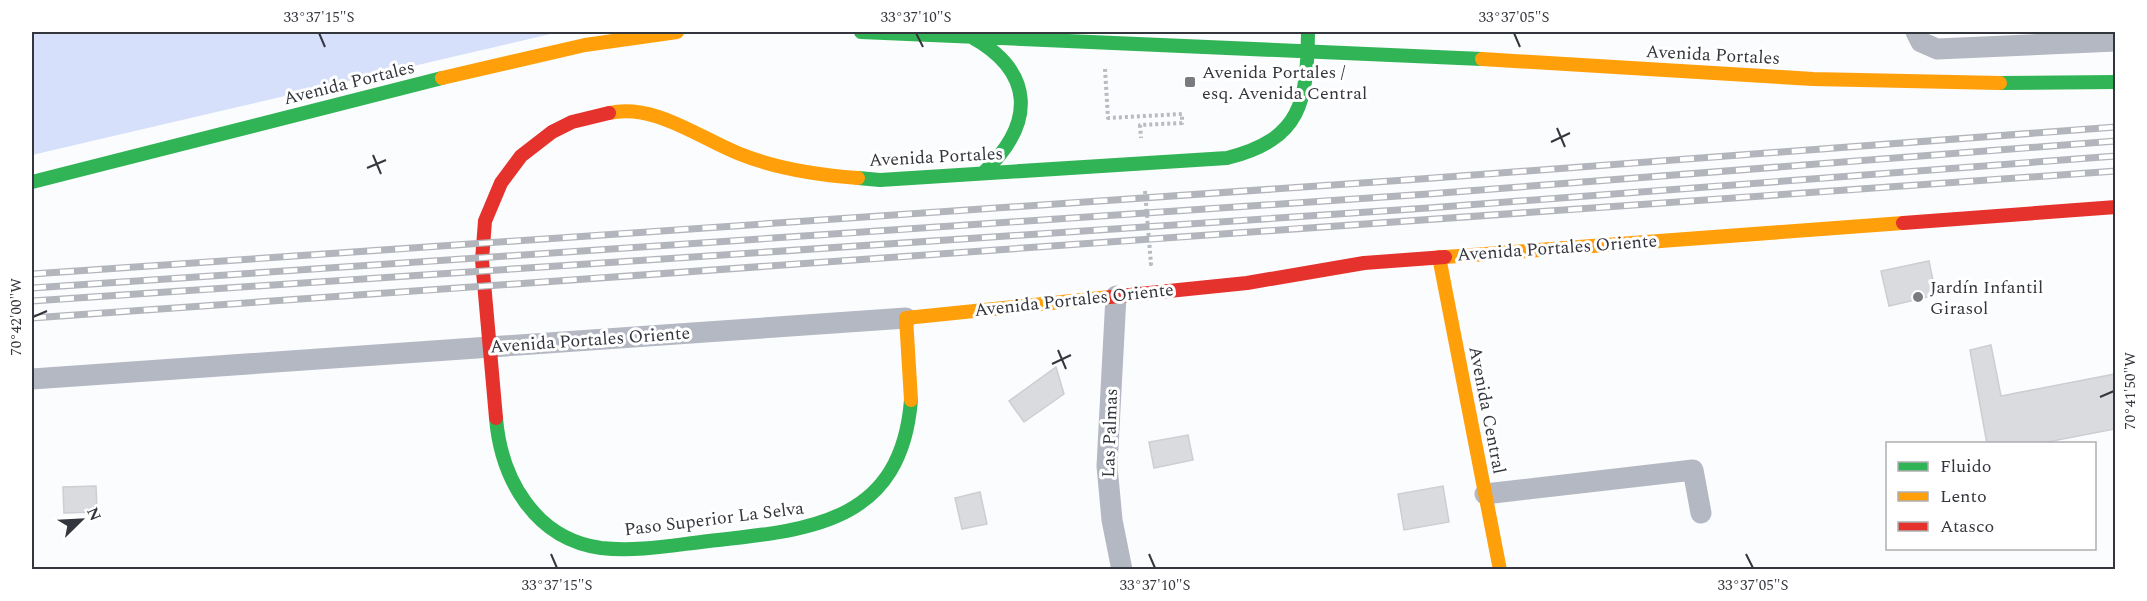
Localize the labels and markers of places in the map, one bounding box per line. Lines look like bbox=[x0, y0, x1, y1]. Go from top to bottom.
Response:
place label: Avenida Portales / esq. Avenida Central bbox=[1202, 59, 1367, 107]
marker: Avenida Portales / esq. Avenida Central bbox=[1183, 75, 1197, 89]
place label: Jardín Infantil Girasol bbox=[1930, 274, 2043, 322]
marker: Jardín Infantil Girasol bbox=[1911, 290, 1925, 304]

